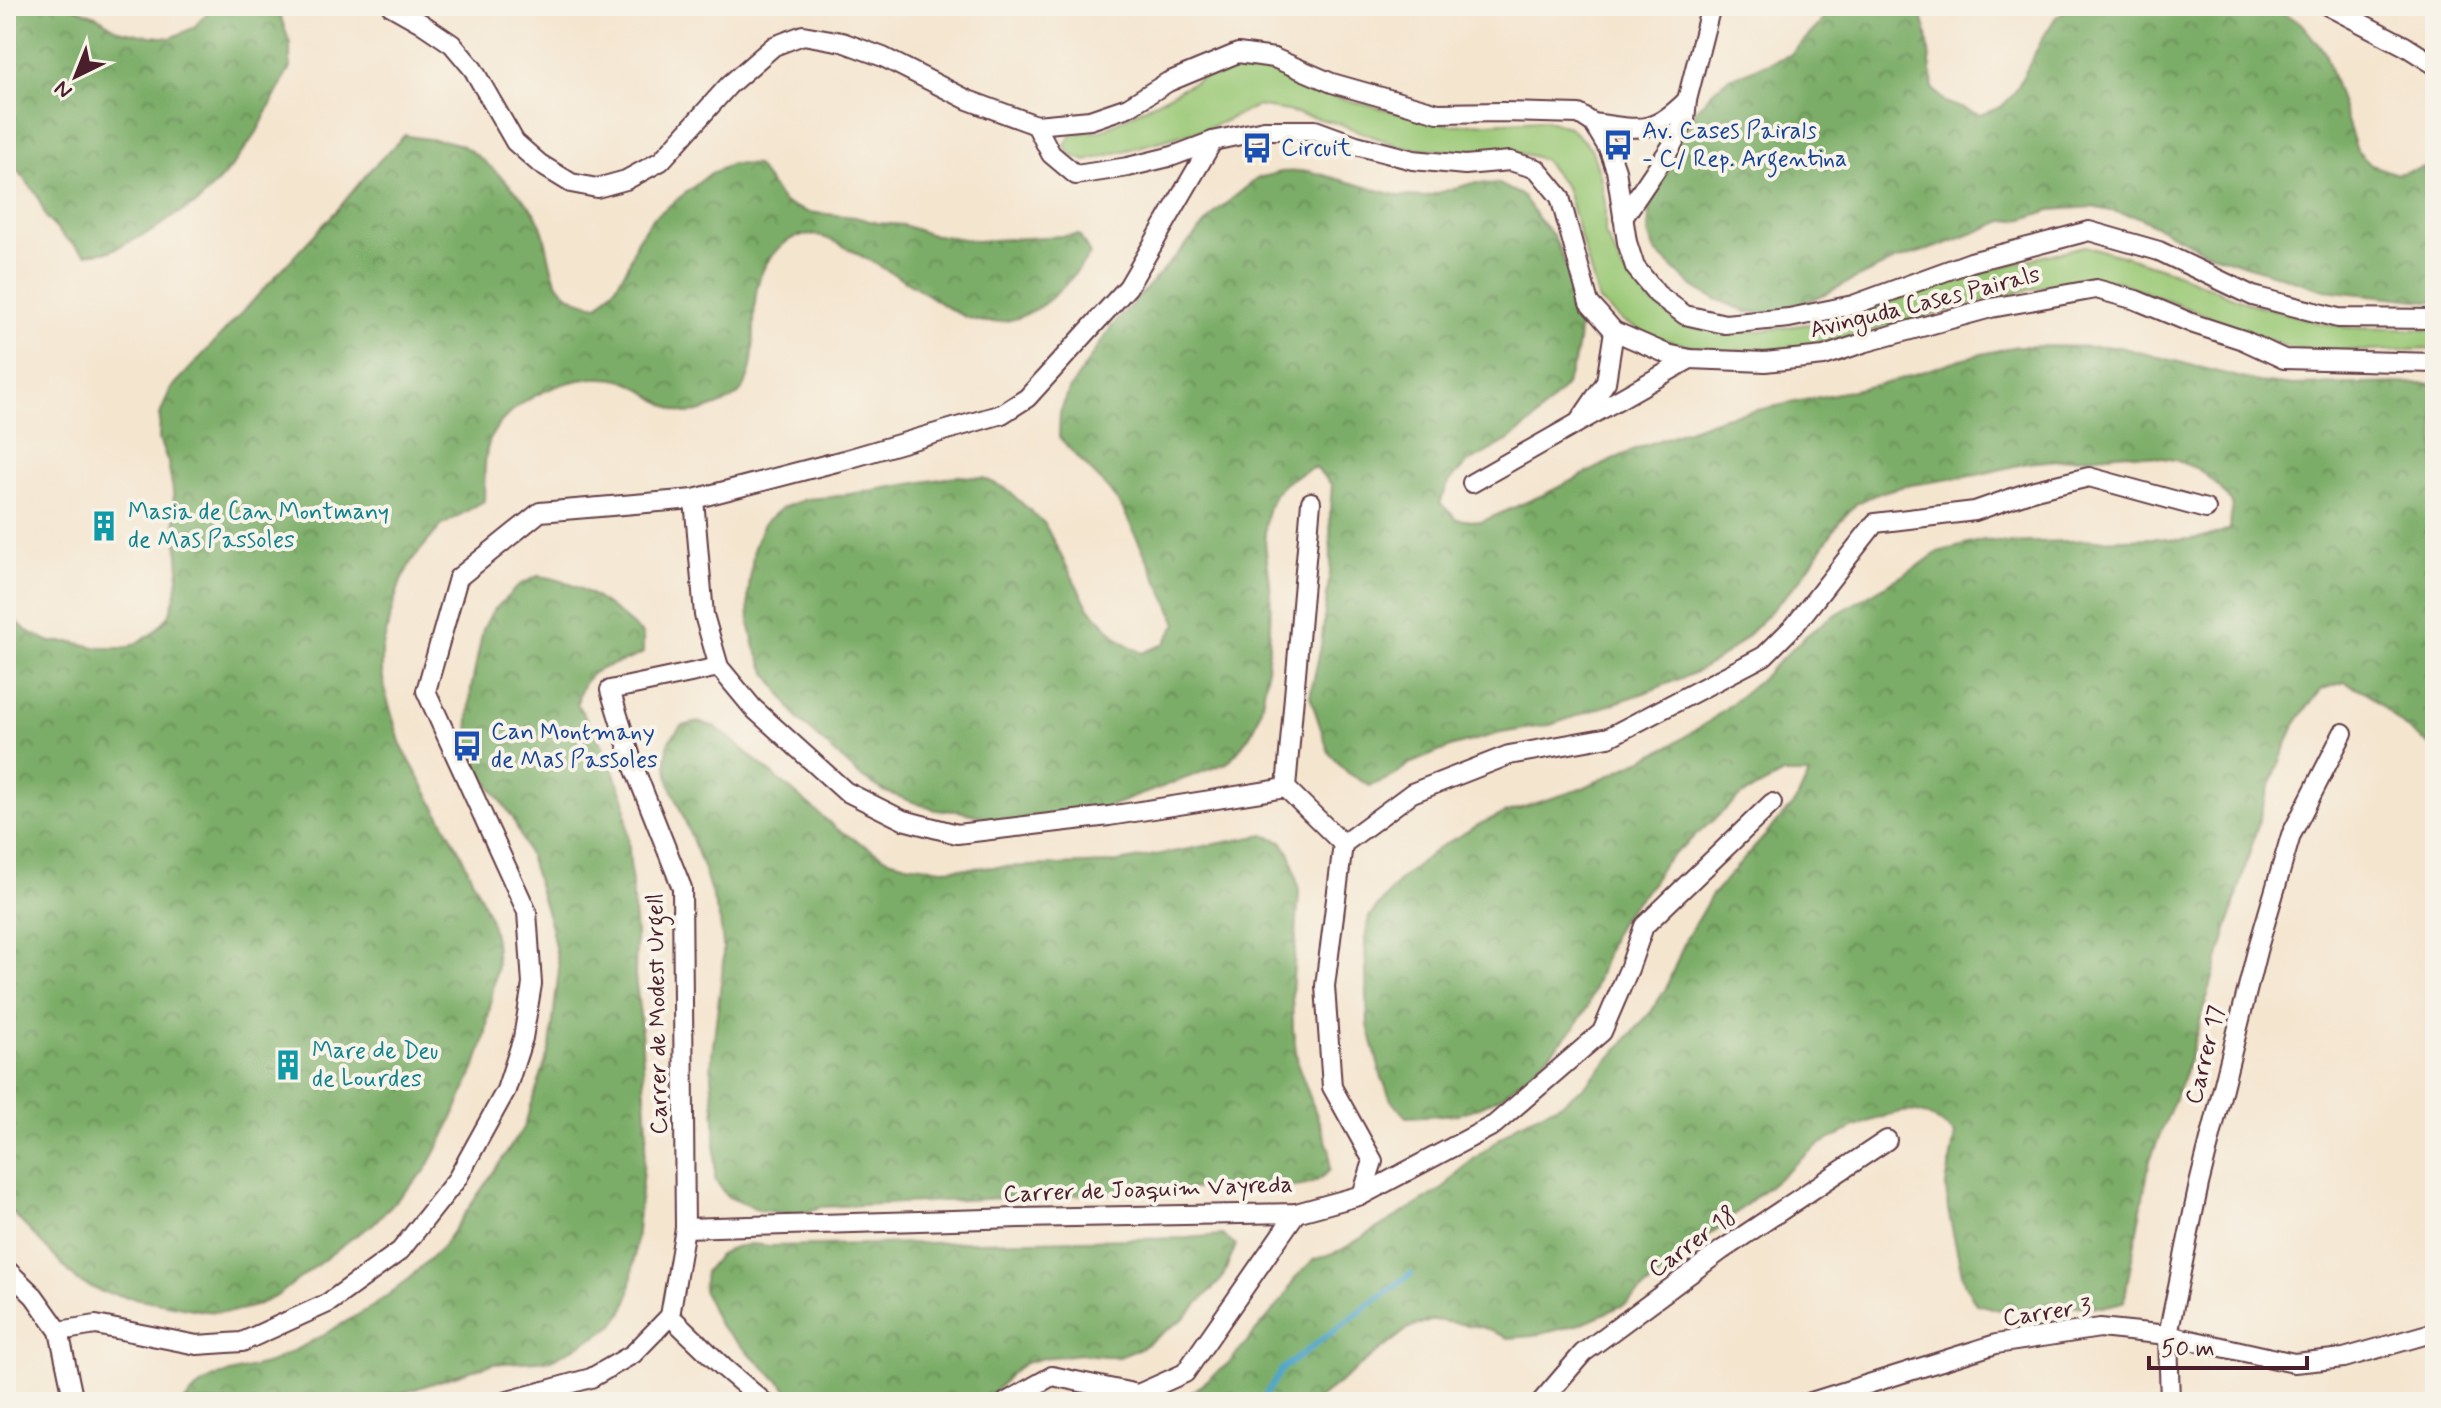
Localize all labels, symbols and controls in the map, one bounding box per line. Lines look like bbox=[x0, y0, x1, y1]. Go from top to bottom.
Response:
north arrow bbox=[36, 36, 116, 116]
text: N bbox=[49, 74, 79, 104]
place label: Av. Cases Pairals - C/ Rep. Argentina bbox=[1642, 116, 1847, 178]
bus stop icon: Av. Cases Pairals - C/ Rep. Argentina bbox=[1601, 128, 1635, 162]
bus stop icon: Circuit bbox=[1240, 131, 1274, 165]
place label: Circuit bbox=[1281, 133, 1352, 164]
street label: Avinguda Cases Pairals bbox=[1807, 259, 2044, 349]
place label: Masia de Can Montmany de Mas Passoles bbox=[128, 497, 389, 556]
building icon: Masia de Can Montmany de Mas Passoles bbox=[87, 509, 121, 543]
place label: Can Montmany de Mas Passoles bbox=[491, 717, 658, 776]
bus stop icon: Can Montmany de Mas Passoles bbox=[450, 729, 484, 763]
street label: Carrer de Modest Urgell bbox=[640, 893, 679, 1135]
street label: Carrer 17 bbox=[2179, 1002, 2233, 1108]
place label: Mare de Deu de Lourdes bbox=[312, 1036, 438, 1095]
building icon: Mare de Deu de Lourdes bbox=[271, 1048, 305, 1082]
street label: Carrer de Joaquim Vayreda bbox=[1003, 1169, 1293, 1211]
street label: Carrer 18 bbox=[1643, 1201, 1743, 1285]
street label: Carrer 3 bbox=[2001, 1291, 2093, 1335]
scale bar bbox=[2149, 1320, 2307, 1370]
text: 50 m bbox=[2161, 1334, 2215, 1365]

